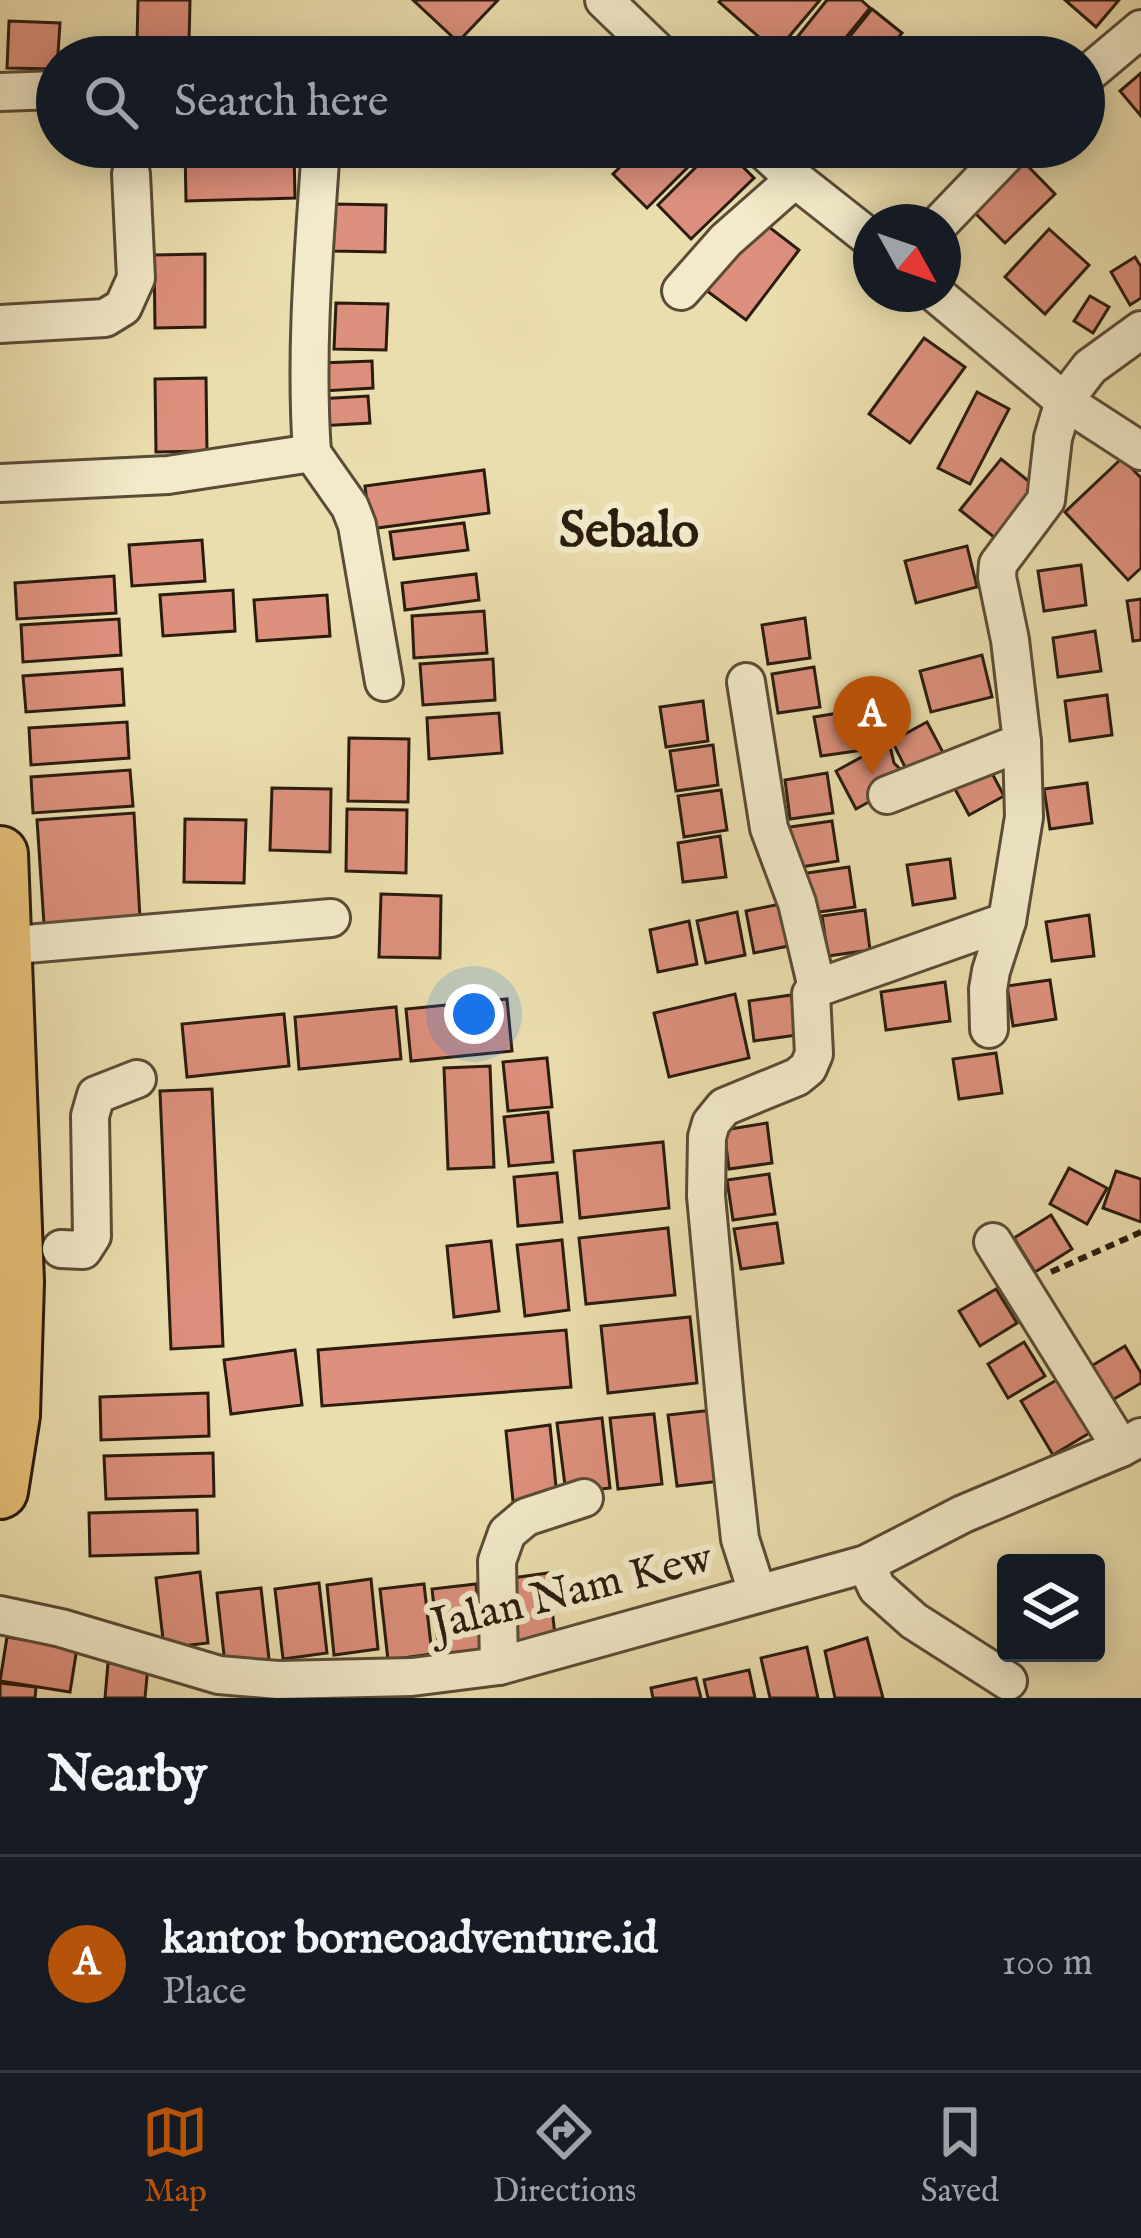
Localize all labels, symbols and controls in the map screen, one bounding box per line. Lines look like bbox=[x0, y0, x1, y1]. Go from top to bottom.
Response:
search box bbox=[36, 36, 1105, 168]
icon: search bbox=[78, 69, 144, 135]
text: Search here bbox=[174, 74, 388, 131]
north arrow bbox=[853, 204, 961, 312]
district label: Sebalo bbox=[559, 500, 699, 565]
pin: A bbox=[833, 676, 911, 775]
your location bbox=[444, 984, 504, 1044]
street label: Jalan Nam Kew bbox=[421, 1530, 719, 1656]
map controls bbox=[997, 1554, 1105, 1662]
button: layers bbox=[997, 1554, 1105, 1662]
text: Nearby bbox=[48, 1744, 207, 1809]
text: kantor borneoadventure.id bbox=[162, 1911, 658, 1968]
text: A bbox=[74, 1939, 100, 1988]
text: 100 m bbox=[1002, 1939, 1093, 1988]
text: Place bbox=[162, 1968, 247, 2017]
tab: Map bbox=[142, 2099, 208, 2213]
tab: Directions bbox=[493, 2099, 636, 2213]
tab: Saved bbox=[921, 2099, 999, 2213]

